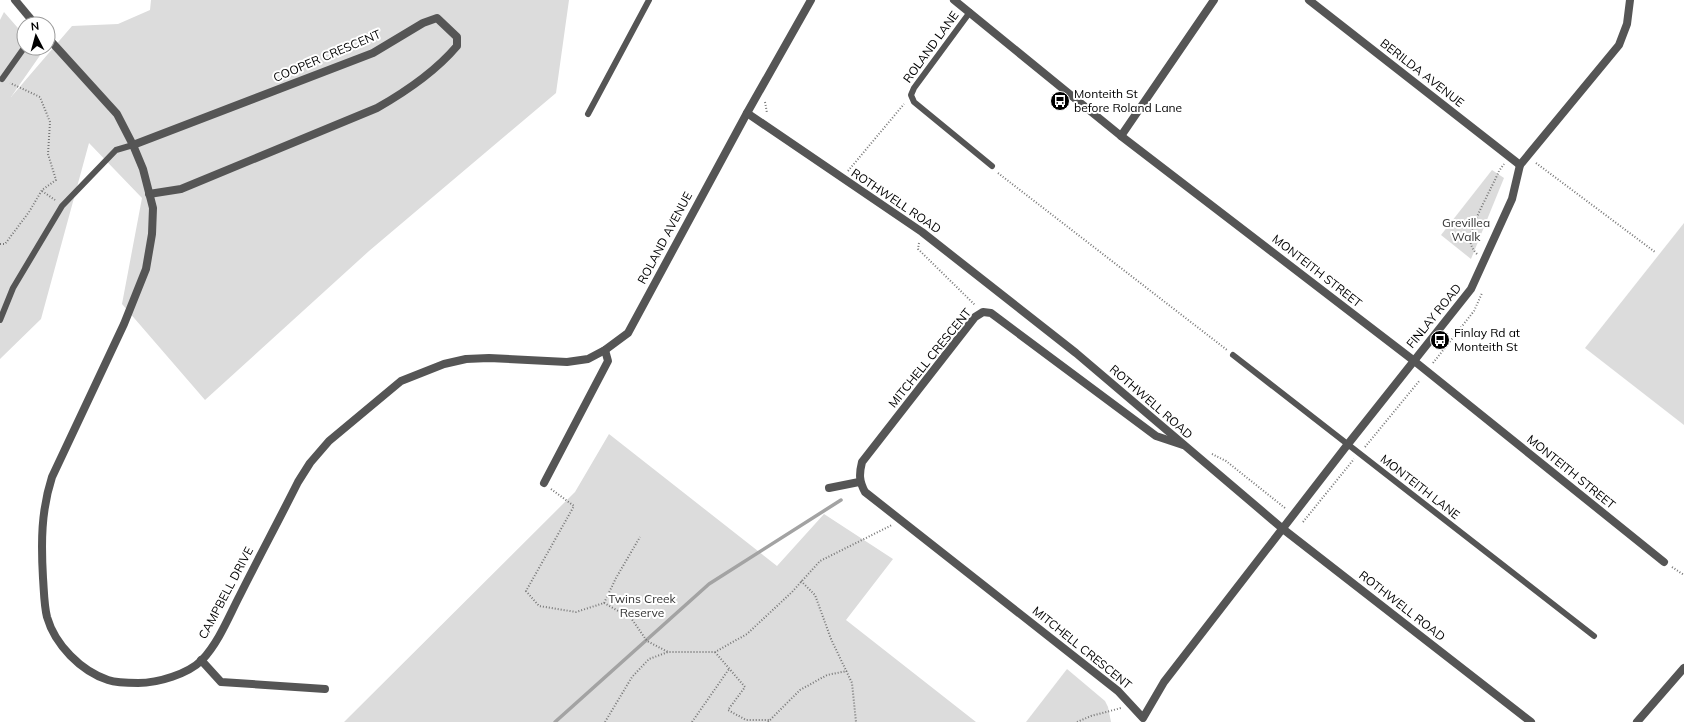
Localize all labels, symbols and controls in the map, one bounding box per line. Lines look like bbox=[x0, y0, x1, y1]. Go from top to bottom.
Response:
street label: ROLAND LANE bbox=[900, 8, 962, 85]
north arrow bbox=[16, 16, 56, 56]
text: N bbox=[30, 19, 40, 33]
street label: COOPER CRESCENT bbox=[271, 26, 383, 85]
street label: BERILDA AVENUE bbox=[1377, 35, 1467, 110]
place label: Monteith St before Roland Lane bbox=[1074, 86, 1182, 115]
bus stop icon: Monteith St before Roland Lane bbox=[1049, 90, 1071, 112]
street label: ROTHWELL ROAD bbox=[848, 165, 944, 236]
street label: ROLAND AVENUE bbox=[634, 189, 695, 286]
park label: Grevillea Walk bbox=[1442, 215, 1490, 244]
street label: MONTEITH STREET bbox=[1270, 231, 1366, 311]
street label: FINLAY ROAD bbox=[1403, 280, 1464, 351]
street label: MITCHELL CRESCENT bbox=[885, 305, 975, 410]
place label: Finlay Rd at Monteith St bbox=[1454, 325, 1520, 354]
bus stop icon: Finlay Rd at Monteith St bbox=[1429, 329, 1451, 351]
street label: ROTHWELL ROAD bbox=[1107, 361, 1196, 442]
street label: MONTEITH STREET bbox=[1524, 431, 1619, 512]
street label: MONTEITH LANE bbox=[1378, 451, 1463, 522]
street label: CAMPBELL DRIVE bbox=[195, 544, 256, 641]
street label: ROTHWELL ROAD bbox=[1356, 567, 1448, 644]
park label: Twins Creek Reserve bbox=[608, 591, 677, 620]
street label: MITCHELL CRESCENT bbox=[1030, 603, 1135, 693]

